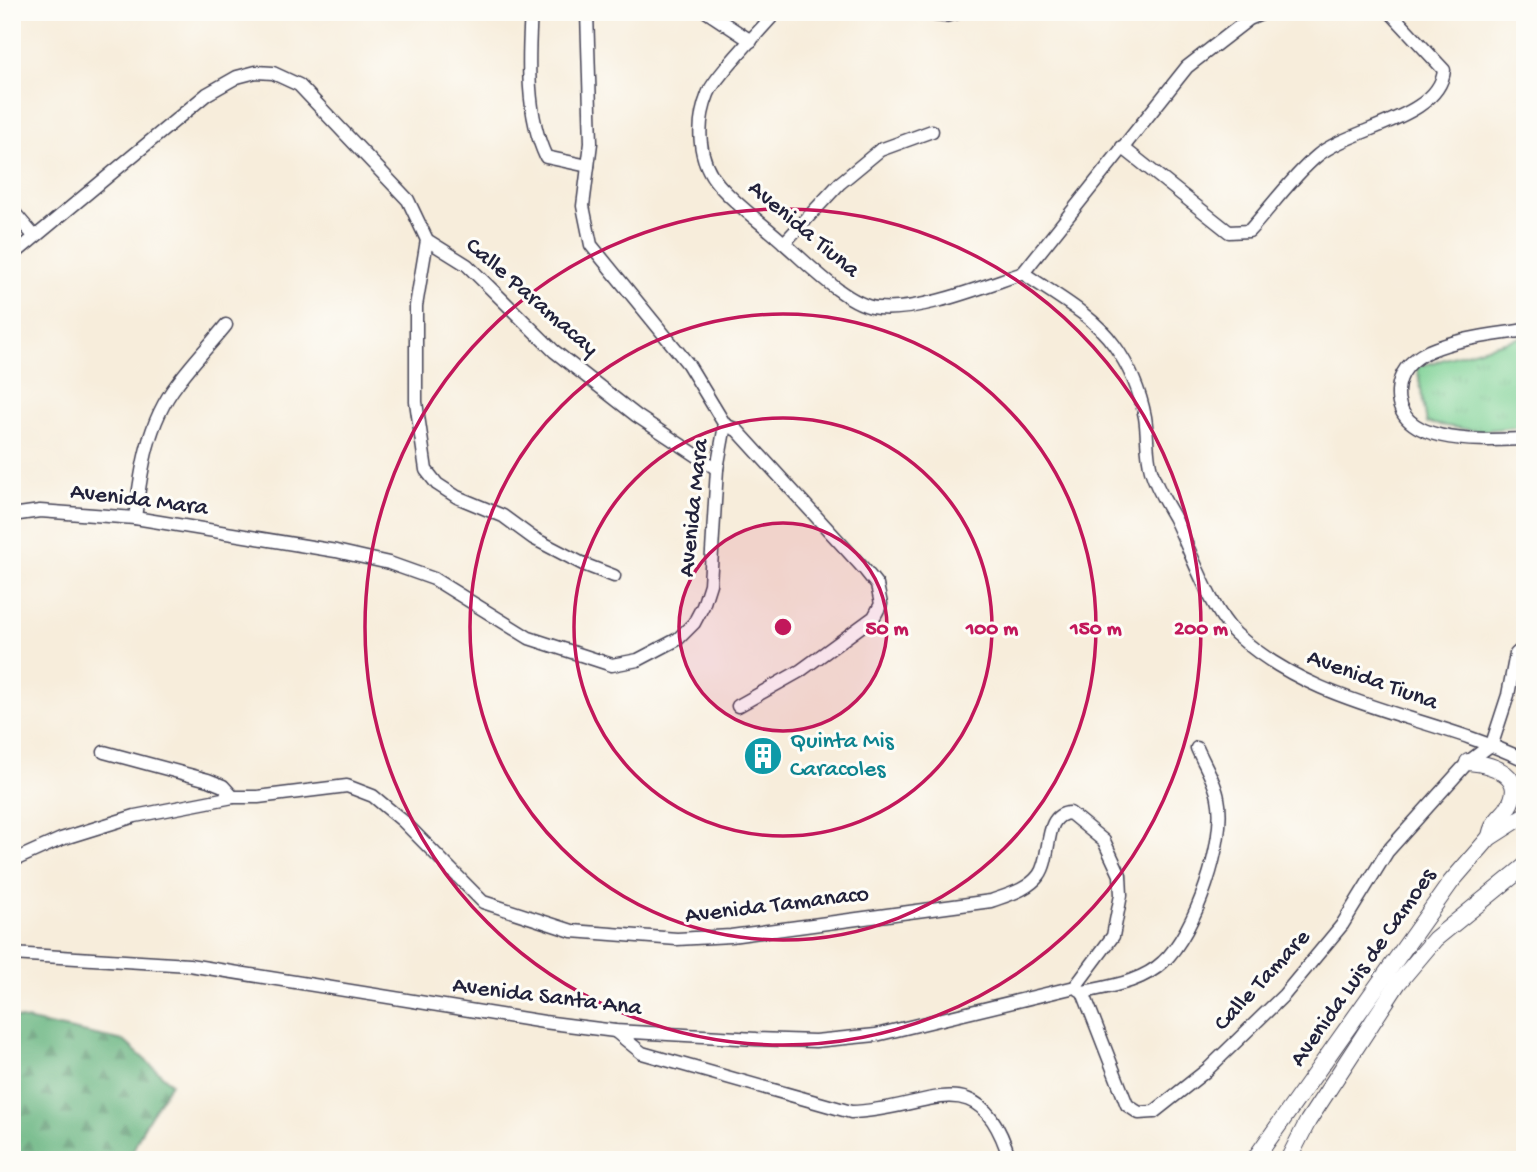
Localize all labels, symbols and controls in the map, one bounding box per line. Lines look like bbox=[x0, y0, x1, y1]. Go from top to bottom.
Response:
street label: Avenida Tiuna bbox=[741, 175, 865, 286]
street label: Calle Paramacay bbox=[458, 232, 604, 364]
street label: Avenida Mara bbox=[673, 437, 717, 578]
street label: Avenida Mara bbox=[68, 478, 210, 524]
centre of rings bbox=[771, 615, 795, 639]
text: 50 m bbox=[866, 618, 909, 643]
text: 100 m bbox=[965, 618, 1018, 643]
text: 150 m bbox=[1069, 618, 1122, 643]
text: 200 m bbox=[1174, 618, 1228, 643]
street label: Avenida Tiuna bbox=[1303, 644, 1442, 718]
place label: Quinta Mis Caracoles bbox=[790, 728, 895, 785]
building icon: Quinta Mis Caracoles bbox=[742, 735, 784, 777]
street label: Avenida Luis de Camoes bbox=[1285, 862, 1444, 1073]
street label: Avenida Tamanaco bbox=[683, 880, 871, 932]
street label: Calle Tamare bbox=[1208, 924, 1318, 1038]
street label: Avenida Santa Ana bbox=[451, 972, 644, 1024]

